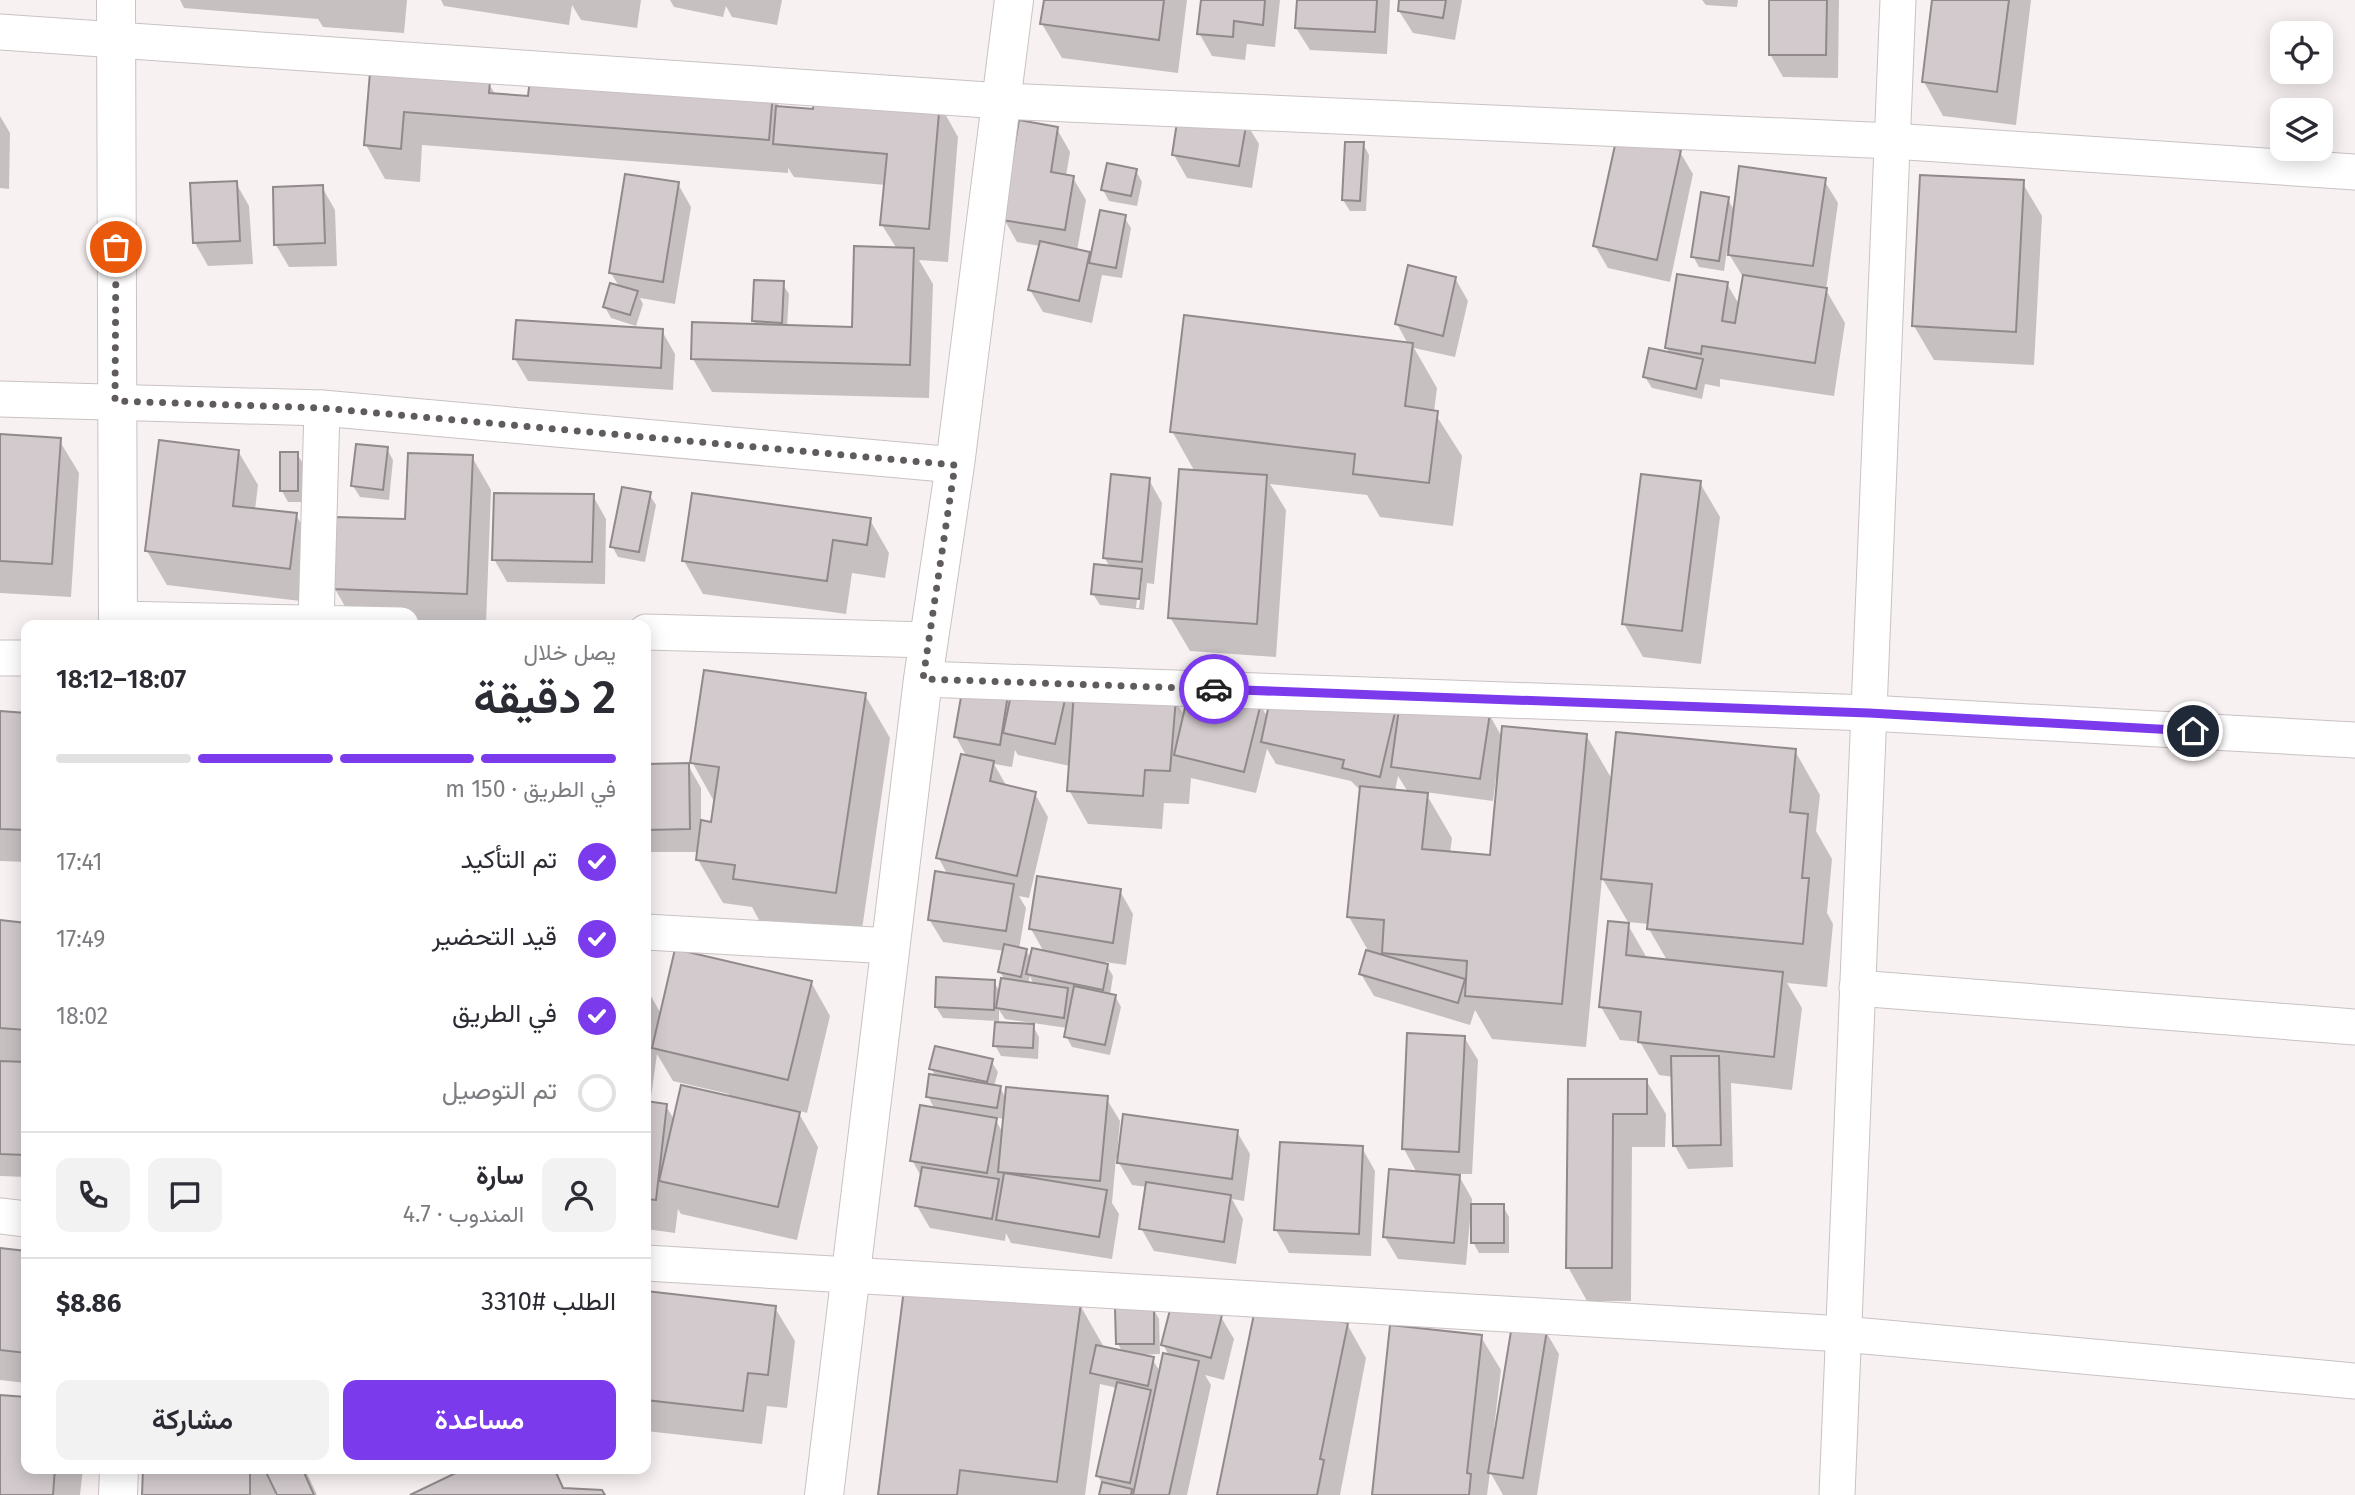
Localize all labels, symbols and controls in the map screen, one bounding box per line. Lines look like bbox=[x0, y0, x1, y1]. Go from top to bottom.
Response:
map controls bbox=[2270, 21, 2333, 161]
button: locate bbox=[2270, 21, 2333, 84]
button: layers bbox=[2270, 98, 2333, 161]
pin bbox=[86, 217, 146, 277]
icon: bag bbox=[97, 228, 135, 266]
text: يصل خلال bbox=[524, 638, 616, 666]
courier bbox=[1179, 654, 1249, 724]
text: 18:07–18:12 bbox=[56, 664, 186, 695]
text: 2 دقيقة bbox=[473, 670, 616, 725]
icon: car bbox=[1195, 670, 1233, 708]
pin bbox=[2163, 701, 2223, 761]
icon: home bbox=[2174, 712, 2212, 750]
text: في الطريق · 150 m bbox=[445, 775, 616, 803]
icon: check bbox=[578, 843, 616, 881]
text: تم التأكيد bbox=[461, 844, 557, 875]
text: 17:41 bbox=[56, 848, 102, 876]
icon: check bbox=[578, 920, 616, 958]
text: قيد التحضير bbox=[432, 921, 557, 952]
text: 17:49 bbox=[56, 925, 105, 953]
icon: check bbox=[578, 997, 616, 1035]
text: في الطريق bbox=[452, 998, 557, 1029]
text: 18:02 bbox=[56, 1002, 108, 1030]
text: تم التوصيل bbox=[442, 1075, 557, 1106]
button: phone bbox=[56, 1158, 130, 1232]
button: chat bbox=[148, 1158, 222, 1232]
button: person bbox=[542, 1158, 616, 1232]
text: سارة bbox=[476, 1160, 524, 1191]
text: المندوب · 4.7 bbox=[403, 1200, 524, 1228]
text: الطلب #3310 bbox=[481, 1286, 616, 1317]
text: $8.86 bbox=[56, 1288, 121, 1319]
button: مشاركة bbox=[56, 1380, 329, 1460]
button: مساعدة bbox=[343, 1380, 616, 1460]

